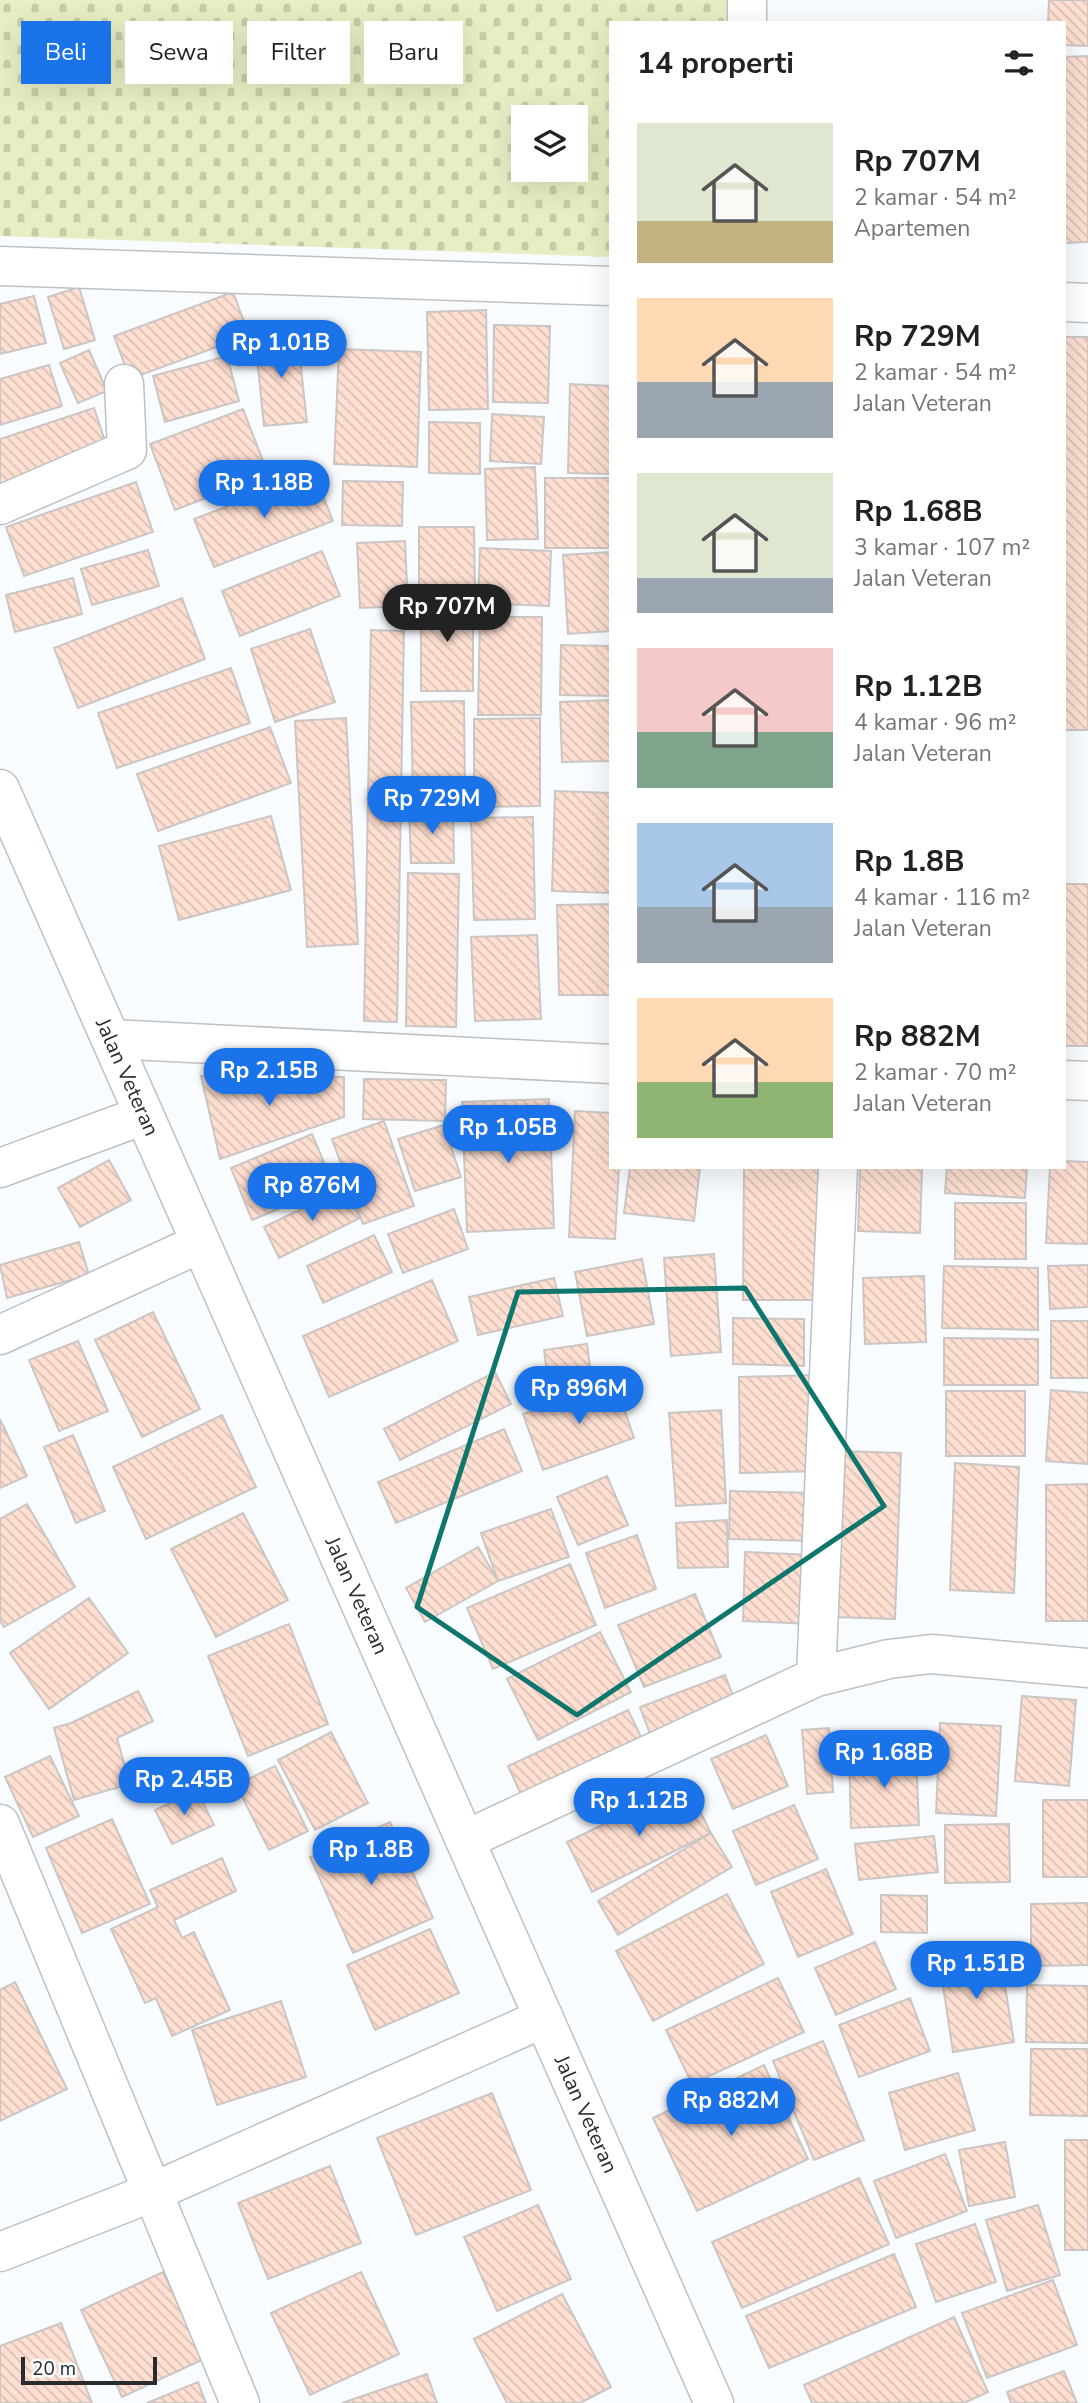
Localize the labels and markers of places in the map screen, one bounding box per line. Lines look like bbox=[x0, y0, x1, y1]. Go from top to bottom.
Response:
pin: Rp 1.01B bbox=[209, 320, 353, 380]
pin: Rp 1.18B bbox=[192, 461, 336, 520]
pin: Rp 707M bbox=[382, 584, 512, 644]
pin: Rp 729M bbox=[367, 776, 497, 836]
pin: Rp 2.15B bbox=[197, 1048, 341, 1108]
pin: Rp 1.05B bbox=[436, 1106, 580, 1165]
pin: Rp 876M bbox=[247, 1164, 377, 1223]
pin: Rp 896M bbox=[514, 1366, 644, 1426]
pin: Rp 1.68B bbox=[812, 1730, 956, 1790]
pin: Rp 2.45B bbox=[112, 1758, 256, 1817]
pin: Rp 1.12B bbox=[567, 1778, 711, 1838]
pin: Rp 1.8B bbox=[306, 1828, 436, 1887]
pin: Rp 1.51B bbox=[904, 1941, 1048, 2001]
pin: Rp 882M bbox=[666, 2078, 796, 2138]

